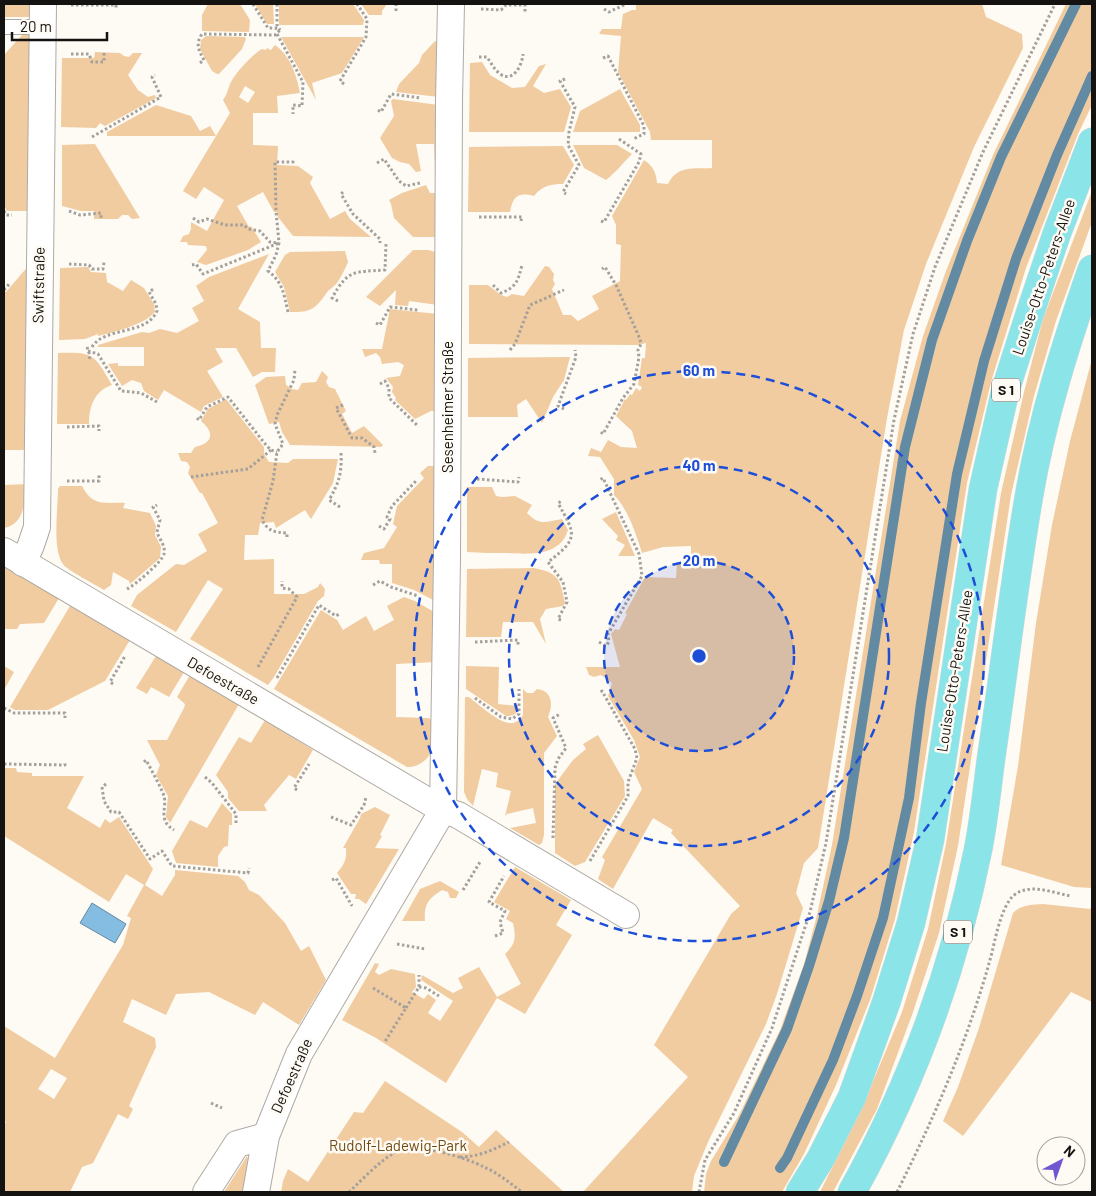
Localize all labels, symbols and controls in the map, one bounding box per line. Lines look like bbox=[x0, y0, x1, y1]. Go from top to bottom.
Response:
scale bar bbox=[12, 10, 108, 42]
text: 20 m bbox=[20, 17, 52, 35]
street label: Louise-Otto-Peters-Allee bbox=[1008, 196, 1078, 357]
street label: Swiftstraße bbox=[28, 247, 48, 323]
street label: Sesenheimer Straße bbox=[438, 341, 456, 473]
text: 60 m bbox=[683, 361, 715, 379]
road number: S 1 bbox=[992, 378, 1020, 402]
text: 40 m bbox=[682, 456, 716, 474]
text: 20 m bbox=[683, 551, 715, 569]
street label: Louise-Otto-Peters-Allee bbox=[932, 588, 976, 753]
centre of rings bbox=[690, 647, 708, 665]
street label: Defoestraße bbox=[184, 652, 263, 708]
road number: S 1 bbox=[944, 920, 972, 944]
street label: Defoestraße bbox=[267, 1035, 316, 1116]
park label: Rudolf-Ladewig-Park bbox=[329, 1136, 467, 1154]
north arrow bbox=[1036, 1136, 1086, 1186]
text: N bbox=[1061, 1141, 1079, 1160]

